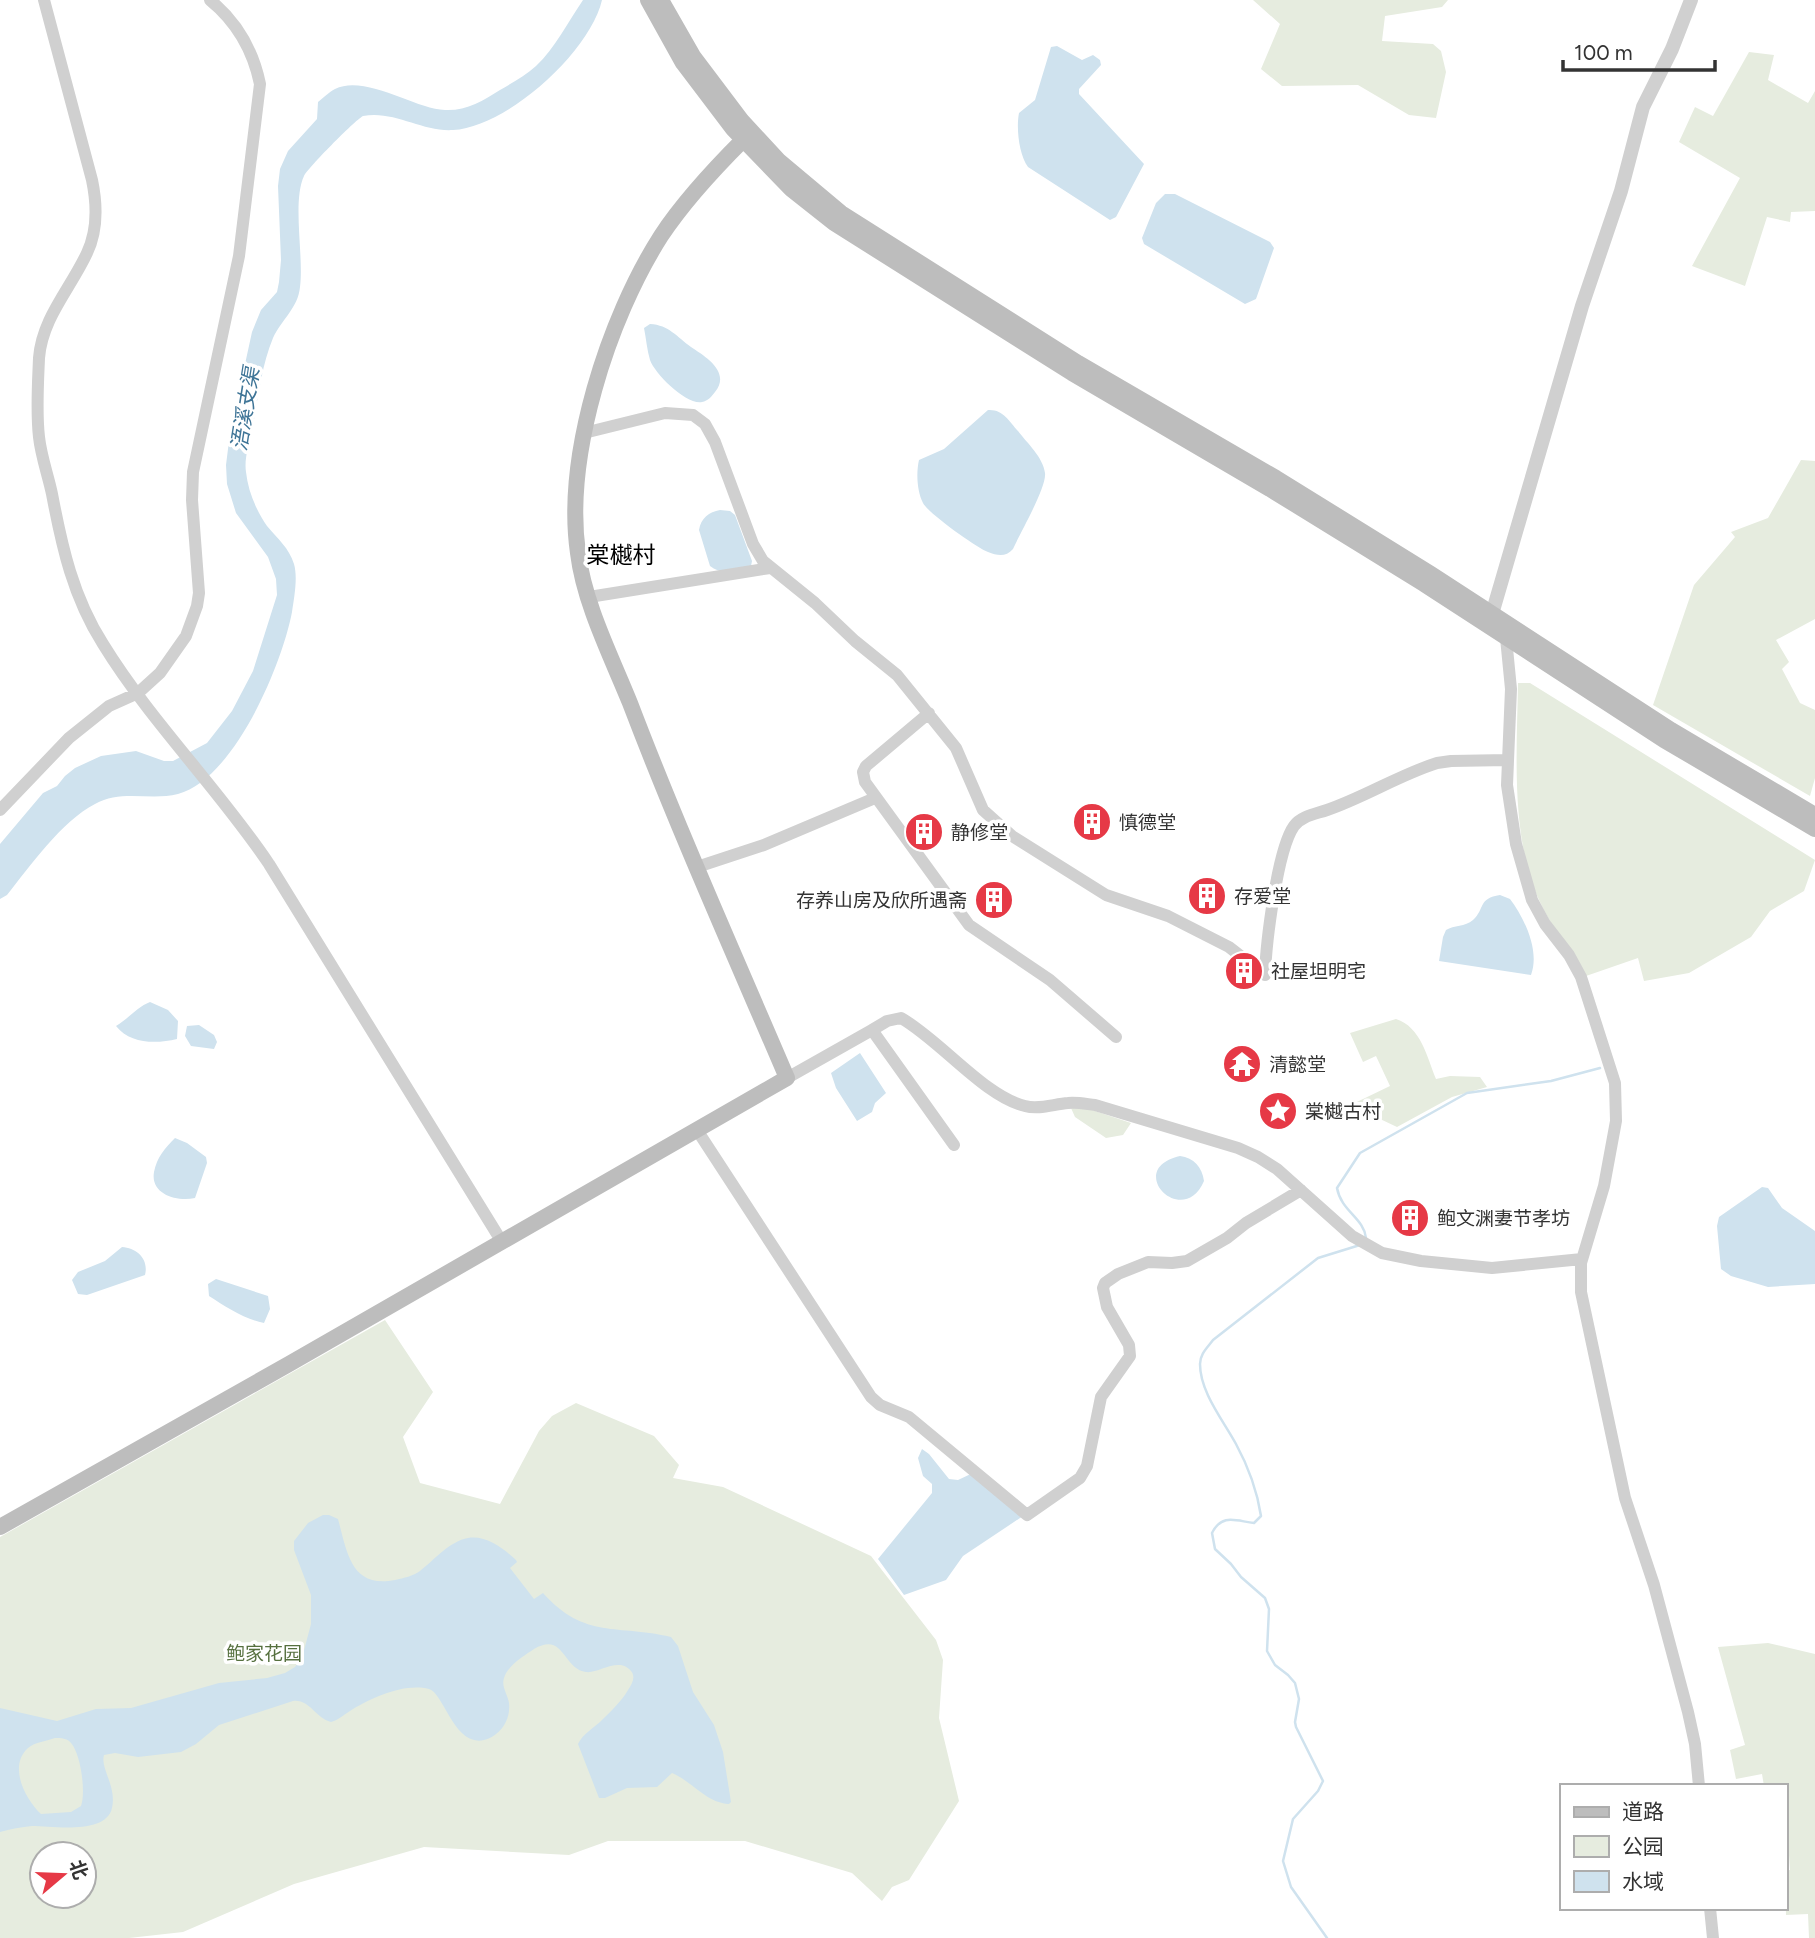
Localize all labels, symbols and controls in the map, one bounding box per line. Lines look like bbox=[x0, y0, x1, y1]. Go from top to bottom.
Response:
scale bar bbox=[1563, 28, 1715, 72]
text: 100 m bbox=[1574, 40, 1633, 65]
water label: 浯溪支渠 bbox=[226, 363, 264, 452]
district label: 棠樾村 bbox=[587, 541, 656, 569]
building icon: 慎德堂 bbox=[1071, 801, 1113, 843]
building icon: 静修堂 bbox=[903, 811, 945, 853]
place label: 慎德堂 bbox=[1119, 811, 1176, 834]
place label: 静修堂 bbox=[951, 821, 1008, 844]
building icon: 存爱堂 bbox=[1186, 875, 1228, 917]
building icon: 存养山房及欣所遇斋 bbox=[973, 879, 1015, 921]
place label: 存爱堂 bbox=[1234, 885, 1291, 908]
place label: 存养山房及欣所遇斋 bbox=[796, 889, 967, 912]
building icon: 社屋坦明宅 bbox=[1223, 950, 1265, 992]
place label: 社屋坦明宅 bbox=[1271, 960, 1366, 983]
temple icon: 清懿堂 bbox=[1221, 1043, 1263, 1085]
place label: 清懿堂 bbox=[1269, 1053, 1326, 1076]
place icon: 棠樾古村 bbox=[1257, 1090, 1299, 1132]
place label: 棠樾古村 bbox=[1305, 1100, 1381, 1123]
building icon: 鲍文渊妻节孝坊 bbox=[1389, 1197, 1431, 1239]
place label: 鲍文渊妻节孝坊 bbox=[1437, 1207, 1570, 1230]
park label: 鲍家花园 bbox=[226, 1642, 302, 1665]
legend bbox=[1560, 1784, 1787, 1910]
text: 道路 bbox=[1622, 1799, 1664, 1824]
text: 公园 bbox=[1622, 1834, 1664, 1859]
north arrow bbox=[28, 1840, 98, 1910]
text: 北 bbox=[65, 1857, 93, 1882]
text: 水域 bbox=[1622, 1869, 1664, 1894]

